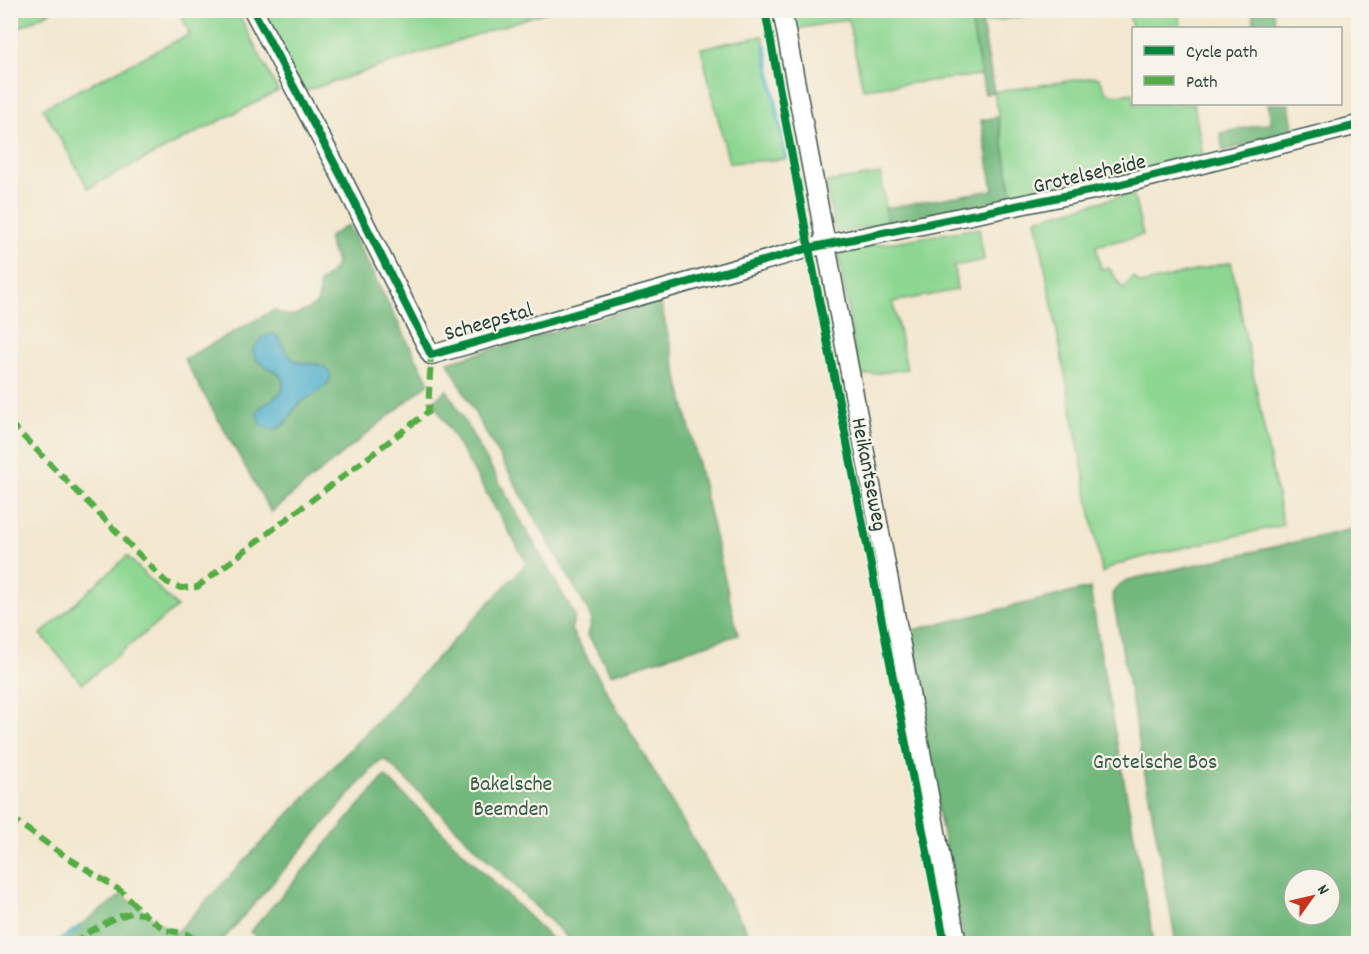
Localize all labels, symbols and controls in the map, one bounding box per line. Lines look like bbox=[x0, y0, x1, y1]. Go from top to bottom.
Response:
legend bbox=[1132, 27, 1342, 105]
text: Cycle path bbox=[1186, 41, 1257, 66]
text: Path bbox=[1186, 71, 1218, 96]
street label: Grotelseheide bbox=[1030, 147, 1149, 203]
street label: Scheepstal bbox=[441, 296, 537, 351]
street label: Heikantseweg bbox=[841, 415, 894, 534]
park label: Grotelsche Bos bbox=[1093, 748, 1217, 779]
park label: Bakelsche Beemden bbox=[470, 770, 552, 826]
north arrow bbox=[1282, 867, 1342, 927]
text: N bbox=[1311, 880, 1334, 900]

